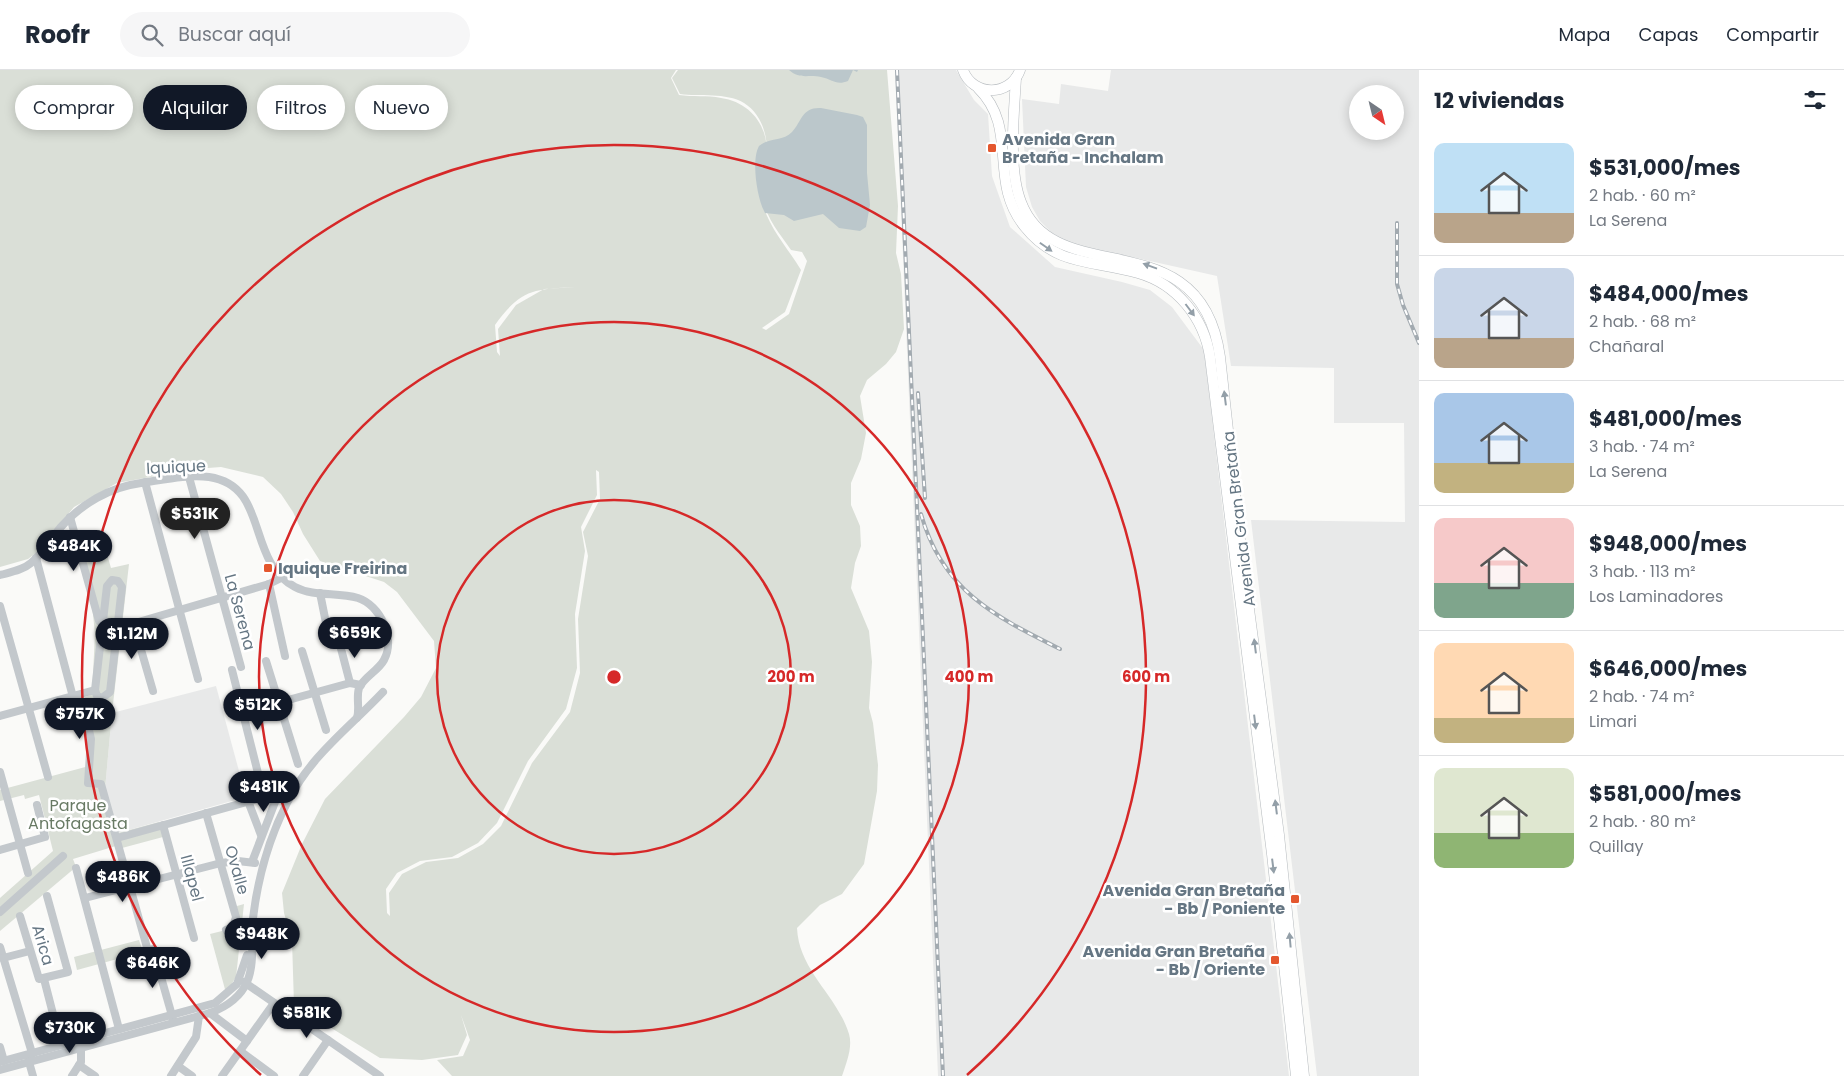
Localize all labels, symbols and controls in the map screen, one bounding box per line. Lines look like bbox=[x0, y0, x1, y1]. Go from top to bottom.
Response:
search box bbox=[120, 12, 470, 57]
text: Roofr bbox=[25, 18, 90, 51]
icon: search bbox=[138, 21, 166, 49]
text: Buscar aquí bbox=[178, 21, 291, 48]
text: Mapa bbox=[1558, 22, 1611, 47]
text: Capas bbox=[1639, 22, 1698, 47]
text: Compartir bbox=[1726, 22, 1819, 47]
chip: Comprar bbox=[15, 85, 133, 130]
chip: Alquilar bbox=[143, 85, 247, 130]
chip: Filtros bbox=[257, 85, 345, 130]
chip: Nuevo bbox=[355, 85, 448, 130]
north arrow bbox=[1349, 85, 1404, 140]
map controls bbox=[1349, 85, 1404, 140]
text: 12 viviendas bbox=[1434, 86, 1564, 115]
icon: filters bbox=[1801, 86, 1829, 114]
place label: Avenida Gran Bretaña - Inchalam bbox=[1002, 128, 1164, 169]
marker: Avenida Gran Bretaña - Inchalam bbox=[986, 142, 998, 154]
text: $531,000/mes bbox=[1589, 153, 1741, 182]
icon: home bbox=[1474, 163, 1534, 223]
text: 2 hab. · 60 m² bbox=[1589, 184, 1696, 207]
text: La Serena bbox=[1589, 209, 1667, 232]
one-way arrow bbox=[1039, 242, 1053, 252]
one-way arrow bbox=[1142, 262, 1157, 269]
text: $484,000/mes bbox=[1589, 279, 1748, 308]
icon: home bbox=[1474, 288, 1534, 348]
one-way arrow bbox=[1185, 303, 1196, 316]
text: 2 hab. · 68 m² bbox=[1589, 310, 1696, 333]
text: Chañaral bbox=[1589, 335, 1664, 358]
one-way arrow bbox=[1221, 390, 1229, 406]
text: $481,000/mes bbox=[1589, 404, 1742, 433]
icon: home bbox=[1474, 413, 1534, 473]
street label: Avenida Gran Bretaña bbox=[1217, 430, 1261, 608]
text: 3 hab. · 74 m² bbox=[1589, 435, 1695, 458]
street label: Iquique bbox=[145, 454, 207, 480]
text: La Serena bbox=[1589, 460, 1667, 483]
pin: $531K bbox=[160, 498, 230, 540]
text: $531K bbox=[171, 502, 219, 525]
text: $948,000/mes bbox=[1589, 529, 1747, 558]
pin: $484K bbox=[39, 530, 109, 572]
text: $484K bbox=[47, 534, 101, 557]
icon: home bbox=[1474, 538, 1534, 598]
place label: Iquique Freirina bbox=[278, 557, 407, 580]
text: 3 hab. · 113 m² bbox=[1589, 560, 1696, 583]
marker: Iquique Freirina bbox=[262, 562, 274, 574]
street label: La Serena bbox=[219, 571, 261, 653]
text: Los Laminadores bbox=[1589, 585, 1723, 608]
pin: $659K bbox=[320, 616, 390, 659]
pin: $1.12M bbox=[91, 618, 173, 660]
text: $659K bbox=[329, 621, 381, 644]
text: $1.12M bbox=[107, 622, 157, 645]
one-way arrow bbox=[1251, 638, 1259, 654]
text: $646,000/mes bbox=[1589, 654, 1747, 683]
icon: home bbox=[1474, 663, 1534, 723]
text: 200 m bbox=[767, 666, 815, 687]
text: 400 m bbox=[945, 666, 994, 687]
text: 600 m bbox=[1122, 666, 1170, 687]
centre of rings bbox=[605, 668, 623, 686]
text: 2 hab. · 74 m² bbox=[1589, 685, 1694, 708]
pin: $512K bbox=[223, 688, 293, 731]
text: $512K bbox=[234, 693, 282, 716]
pin: $757K bbox=[45, 698, 115, 740]
text: $757K bbox=[55, 702, 105, 725]
text: Limari bbox=[1589, 710, 1637, 733]
one-way arrow bbox=[1251, 714, 1259, 730]
pin: $481K bbox=[229, 770, 299, 813]
text: $481K bbox=[240, 775, 288, 798]
text: $581,000/mes bbox=[1589, 779, 1741, 808]
icon: home bbox=[1474, 788, 1534, 848]
park label: Parque Antofagasta bbox=[28, 794, 128, 835]
one-way arrow bbox=[1272, 799, 1280, 815]
text: 2 hab. · 80 m² bbox=[1589, 810, 1696, 833]
text: Quillay bbox=[1589, 835, 1643, 858]
street label: Ovalle bbox=[219, 843, 255, 897]
street label: Illapel bbox=[175, 852, 209, 904]
one-way arrow bbox=[1269, 859, 1277, 875]
pin: $486K bbox=[88, 860, 158, 903]
text: $486K bbox=[96, 865, 150, 888]
place label: Avenida Gran Bretaña - Bb / Poniente bbox=[1102, 879, 1285, 920]
marker: Avenida Gran Bretaña - Bb / Poniente bbox=[1289, 893, 1301, 905]
pin: $948K bbox=[227, 918, 297, 960]
street label: Arica bbox=[26, 922, 60, 968]
text: $948K bbox=[236, 922, 288, 945]
one-way arrow bbox=[1286, 932, 1294, 948]
place label: Avenida Gran Bretaña - Bb / Oriente bbox=[1082, 940, 1265, 981]
pin: $646K bbox=[118, 946, 188, 989]
text: $646K bbox=[127, 951, 179, 974]
marker: Avenida Gran Bretaña - Bb / Oriente bbox=[1269, 954, 1281, 966]
pin: $581K bbox=[272, 996, 342, 1039]
text: $581K bbox=[283, 1001, 331, 1024]
pin: $730K bbox=[35, 1012, 105, 1054]
text: $730K bbox=[45, 1016, 95, 1039]

